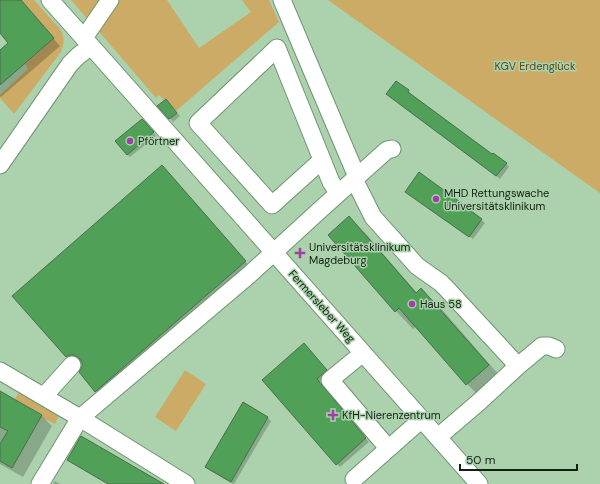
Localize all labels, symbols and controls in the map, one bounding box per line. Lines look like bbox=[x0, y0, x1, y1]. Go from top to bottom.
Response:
park label: KGV Erdenglück bbox=[495, 59, 576, 73]
place label: Pförtner bbox=[138, 134, 179, 148]
marker: Pförtner bbox=[125, 136, 135, 146]
place label: MHD Rettungswache Universitätsklinikum bbox=[444, 186, 549, 213]
marker: MHD Rettungswache Universitätsklinikum bbox=[431, 194, 441, 204]
place label: Universitätsklinikum Magdeburg bbox=[309, 240, 411, 267]
marker: Universitätsklinikum Magdeburg bbox=[294, 247, 306, 259]
street label: Fermersleber Weg bbox=[286, 267, 358, 345]
place label: Haus 58 bbox=[420, 297, 462, 311]
marker: Haus 58 bbox=[407, 299, 417, 309]
place label: KfH-Nierenzentrum bbox=[342, 408, 441, 422]
marker: KfH-Nierenzentrum bbox=[327, 409, 339, 421]
scale bar bbox=[460, 446, 577, 472]
text: 50 m bbox=[466, 452, 495, 468]

